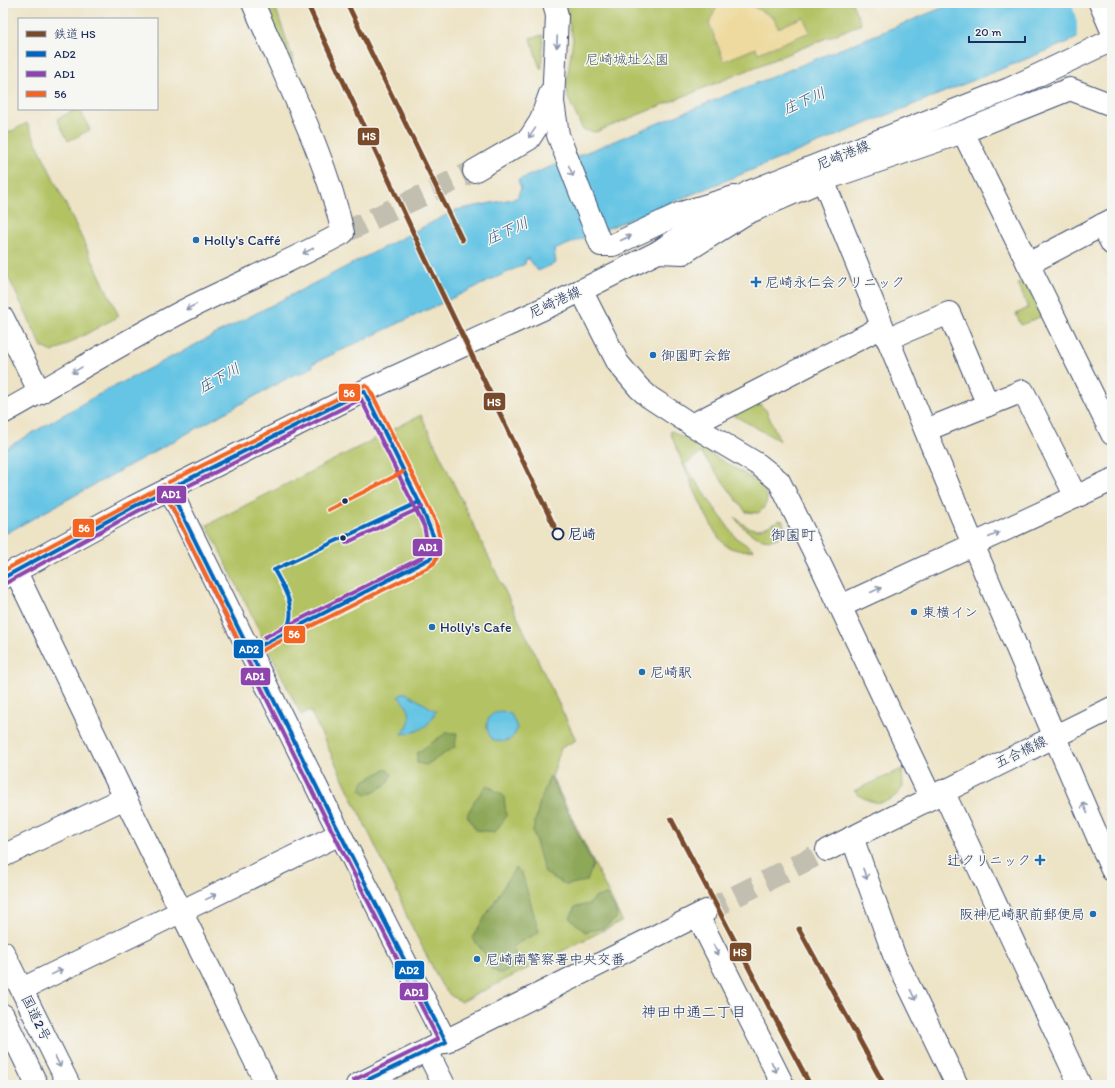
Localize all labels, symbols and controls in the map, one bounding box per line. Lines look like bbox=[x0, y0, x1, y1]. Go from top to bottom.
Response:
legend bbox=[18, 18, 158, 110]
scale bar bbox=[969, 18, 1025, 44]
text: 20 m bbox=[975, 25, 1002, 39]
text: 鉄道 HS bbox=[54, 27, 96, 41]
one-way arrow bbox=[553, 35, 560, 48]
text: AD2 bbox=[54, 47, 77, 61]
park label: 尼崎城址公園 bbox=[585, 51, 669, 68]
text: AD1 bbox=[54, 67, 76, 81]
water label: 庄下川 bbox=[780, 84, 828, 118]
text: 56 bbox=[54, 87, 67, 101]
line badge: HS bbox=[357, 127, 380, 146]
one-way arrow bbox=[528, 128, 536, 139]
text: HS bbox=[362, 130, 376, 143]
street label: 尼崎港線 bbox=[814, 137, 872, 173]
one-way arrow bbox=[568, 165, 576, 177]
water label: 庄下川 bbox=[483, 214, 531, 248]
place label: Holly's Caffé bbox=[204, 232, 281, 249]
one-way arrow bbox=[620, 234, 632, 242]
marker: Holly's Caffé bbox=[191, 235, 201, 245]
one-way arrow bbox=[303, 248, 315, 256]
place label: 尼崎永仁会クリニック bbox=[765, 274, 905, 291]
marker: 尼崎永仁会クリニック bbox=[750, 276, 762, 288]
street label: 尼崎港線 bbox=[526, 282, 584, 322]
one-way arrow bbox=[185, 304, 197, 312]
place label: 御園町会館 bbox=[661, 347, 731, 364]
marker: 御園町会館 bbox=[648, 350, 658, 360]
water label: 庄下川 bbox=[195, 359, 243, 397]
one-way arrow bbox=[72, 366, 83, 374]
line badge: 56 bbox=[338, 383, 361, 402]
text: 56 bbox=[343, 387, 355, 400]
line badge: HS bbox=[483, 392, 506, 411]
text: HS bbox=[487, 396, 501, 409]
line badge: AD1 bbox=[156, 485, 187, 504]
text: AD1 bbox=[160, 488, 182, 501]
unlabelled marker bbox=[340, 496, 350, 506]
line badge: 56 bbox=[72, 518, 95, 538]
text: 56 bbox=[78, 522, 90, 535]
place label: 尼崎 bbox=[568, 526, 596, 543]
district label: 御園町 bbox=[770, 526, 816, 544]
marker: 尼崎 bbox=[551, 527, 565, 541]
one-way arrow bbox=[988, 531, 1000, 538]
unlabelled marker bbox=[338, 533, 348, 543]
line badge: AD1 bbox=[412, 538, 443, 557]
text: AD1 bbox=[417, 541, 439, 554]
one-way arrow bbox=[870, 586, 882, 593]
place label: 東横イン bbox=[922, 604, 978, 621]
marker: 東横イン bbox=[909, 607, 919, 617]
place label: Holly's Cafe bbox=[440, 619, 512, 636]
marker: Holly's Cafe bbox=[427, 622, 437, 632]
line badge: 56 bbox=[283, 625, 306, 644]
text: 56 bbox=[288, 628, 300, 641]
line badge: AD2 bbox=[233, 639, 264, 659]
text: AD2 bbox=[238, 643, 259, 656]
place label: 尼崎駅 bbox=[650, 664, 692, 681]
line badge: AD1 bbox=[240, 667, 271, 686]
marker: 尼崎駅 bbox=[637, 667, 647, 677]
text: AD1 bbox=[244, 670, 266, 683]
street label: 五合橋線 bbox=[992, 732, 1050, 772]
one-way arrow bbox=[1081, 803, 1088, 815]
place label: 辻クリニック bbox=[947, 852, 1031, 869]
marker: 辻クリニック bbox=[1034, 854, 1046, 866]
one-way arrow bbox=[862, 868, 870, 880]
one-way arrow bbox=[205, 892, 217, 900]
place label: 阪神尼崎駅前郵便局 bbox=[959, 906, 1085, 923]
marker: 阪神尼崎駅前郵便局 bbox=[1088, 909, 1098, 919]
line badge: HS bbox=[729, 942, 752, 962]
one-way arrow bbox=[713, 944, 720, 956]
text: HS bbox=[733, 946, 747, 959]
place label: 尼崎南警察署中央交番 bbox=[485, 951, 625, 968]
marker: 尼崎南警察署中央交番 bbox=[472, 954, 482, 964]
line badge: AD2 bbox=[394, 960, 425, 980]
text: AD2 bbox=[398, 964, 419, 977]
one-way arrow bbox=[51, 968, 63, 975]
line badge: AD1 bbox=[399, 982, 429, 1001]
text: AD1 bbox=[403, 986, 425, 999]
one-way arrow bbox=[910, 989, 917, 1001]
street label: 国道2号 bbox=[18, 992, 54, 1044]
district label: 神田中通二丁目 bbox=[641, 1003, 747, 1021]
one-way arrow bbox=[55, 1056, 62, 1068]
one-way arrow bbox=[771, 1060, 778, 1072]

